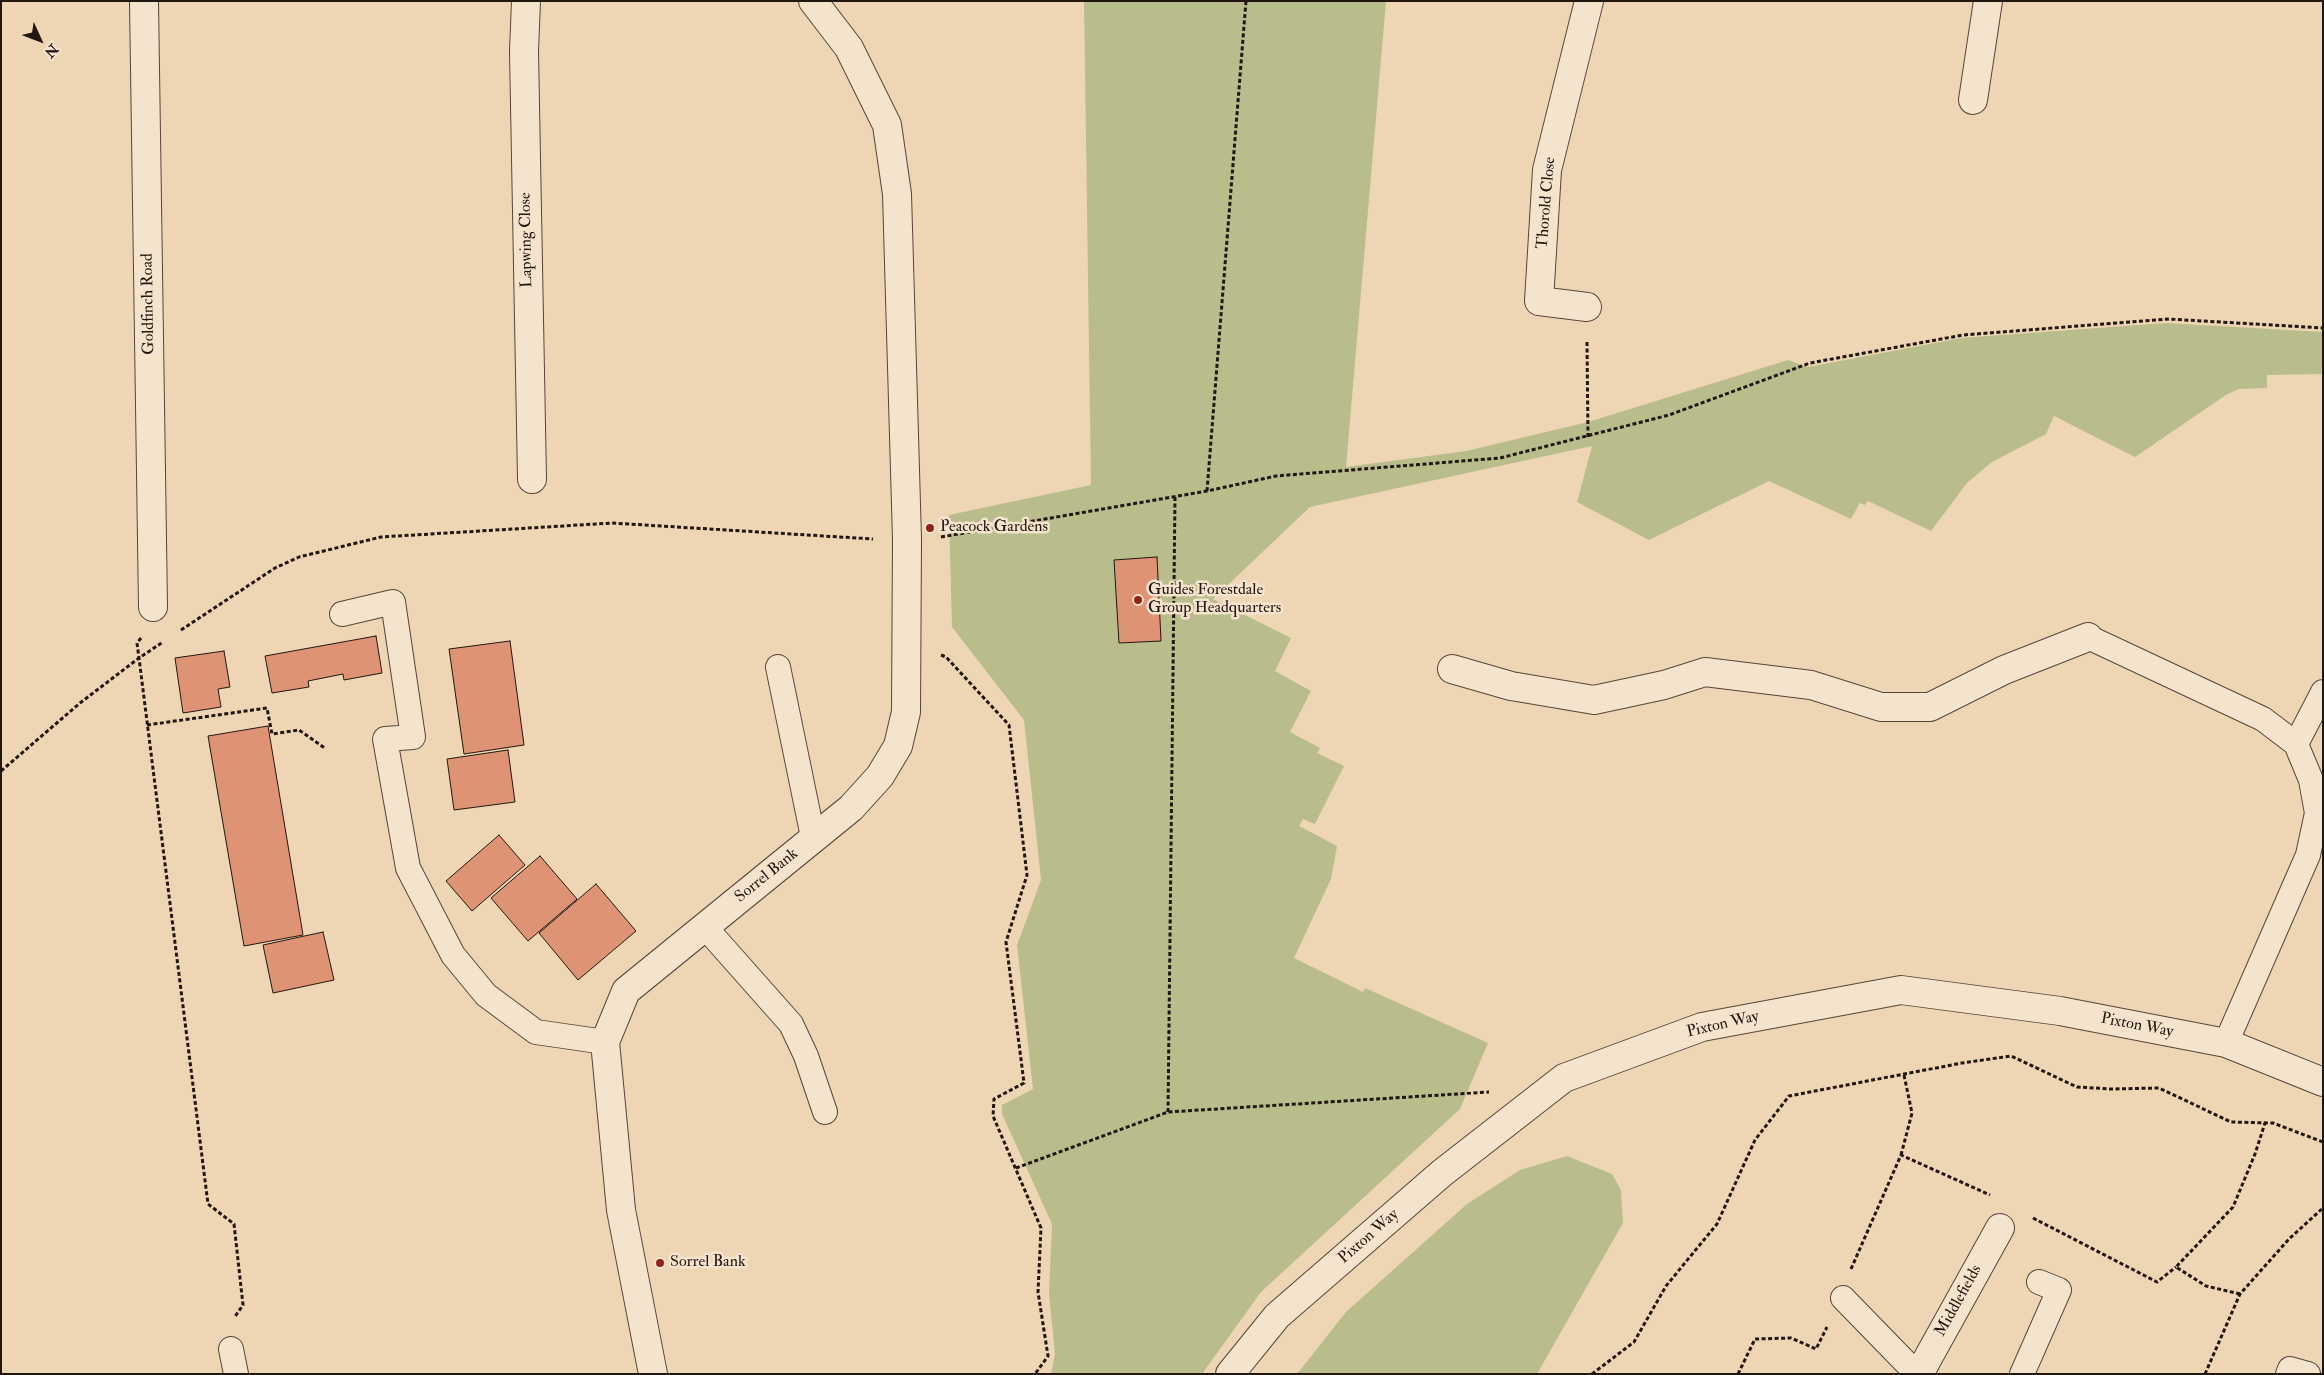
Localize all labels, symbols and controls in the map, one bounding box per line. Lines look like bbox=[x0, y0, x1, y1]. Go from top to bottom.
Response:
north arrow bbox=[15, 15, 65, 65]
text: N bbox=[41, 40, 62, 61]
street label: Thorold Close bbox=[1533, 156, 1561, 250]
street label: Lapwing Close bbox=[517, 192, 537, 288]
street label: Goldfinch Road bbox=[139, 253, 159, 355]
place label: Peacock Gardens bbox=[940, 518, 1048, 538]
marker: Peacock Gardens bbox=[924, 522, 936, 534]
place label: Guides Forestdale Group Headquarters bbox=[1148, 581, 1281, 619]
marker: Guides Forestdale Group Headquarters bbox=[1132, 594, 1144, 606]
street label: Sorrel Bank bbox=[732, 845, 802, 907]
street label: Pixton Way bbox=[1685, 1007, 1761, 1043]
street label: Pixton Way bbox=[2099, 1010, 2175, 1042]
street label: Pixton Way bbox=[1335, 1206, 1403, 1268]
place label: Sorrel Bank bbox=[670, 1253, 746, 1273]
marker: Sorrel Bank bbox=[654, 1257, 666, 1269]
street label: Middlefields bbox=[1931, 1262, 1987, 1340]

